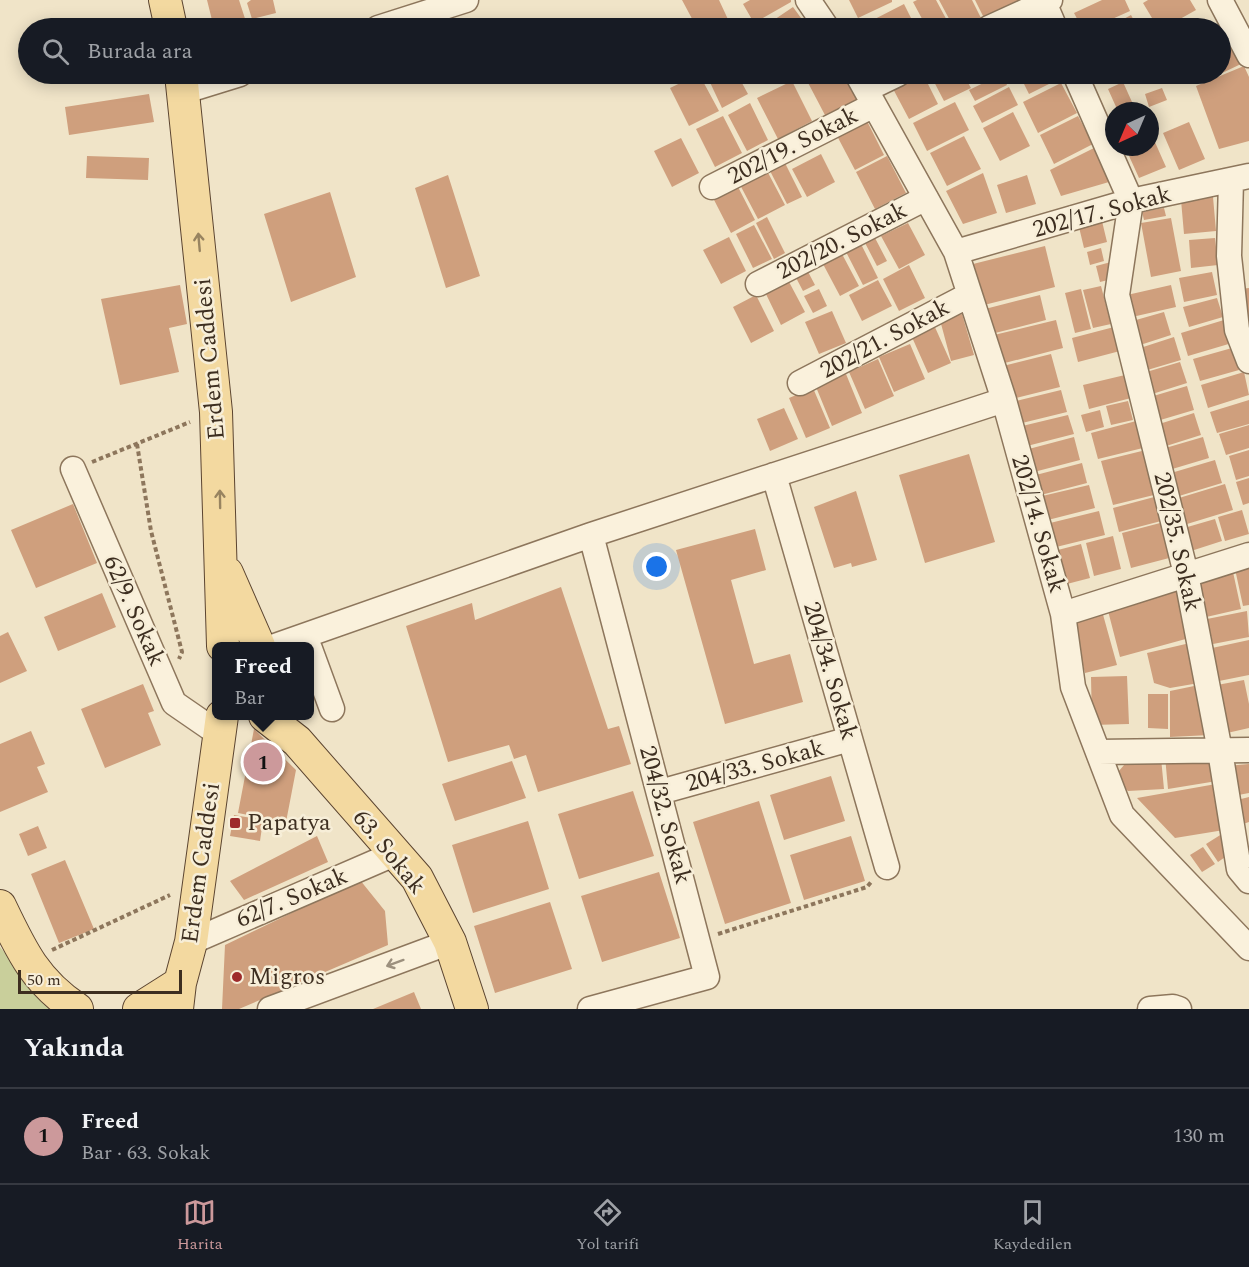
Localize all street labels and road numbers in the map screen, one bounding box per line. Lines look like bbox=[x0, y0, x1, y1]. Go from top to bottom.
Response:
street label: 202/19. Sokak bbox=[721, 98, 865, 194]
street label: 202/17. Sokak bbox=[1029, 176, 1175, 248]
street label: 202/20. Sokak bbox=[770, 193, 914, 289]
street label: Erdem Caddesi bbox=[185, 277, 235, 441]
street label: 202/21. Sokak bbox=[814, 290, 956, 388]
street label: 202/14. Sokak bbox=[1001, 451, 1075, 597]
street label: 202/35. Sokak bbox=[1143, 469, 1211, 615]
street label: 62/9. Sokak bbox=[94, 550, 174, 672]
street label: 204/34. Sokak bbox=[793, 598, 867, 744]
street label: 204/33. Sokak bbox=[682, 730, 828, 802]
street label: 204/32. Sokak bbox=[629, 742, 701, 888]
street label: Erdem Caddesi bbox=[172, 780, 230, 946]
street label: 63. Sokak bbox=[343, 802, 435, 902]
street label: 62/7. Sokak bbox=[231, 858, 353, 938]

